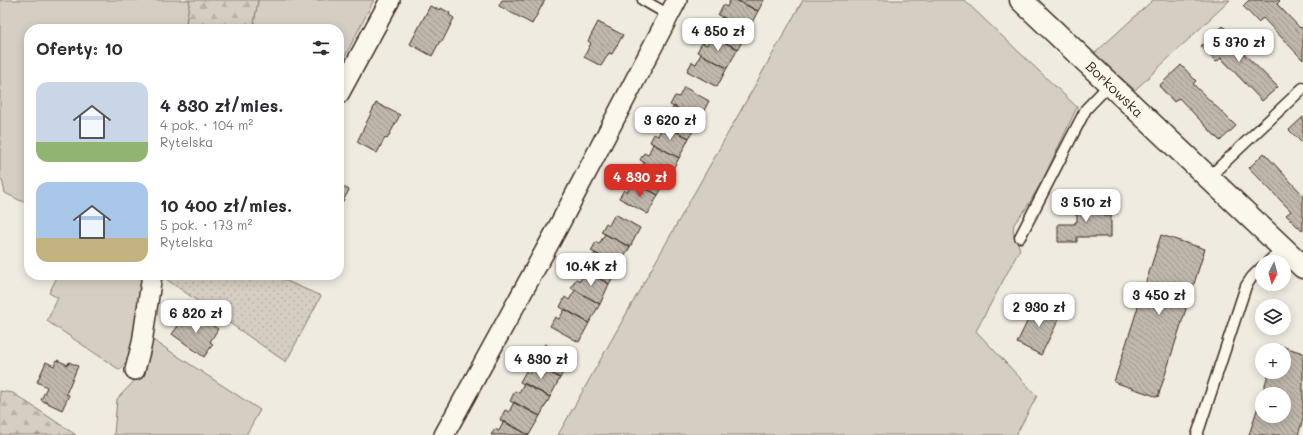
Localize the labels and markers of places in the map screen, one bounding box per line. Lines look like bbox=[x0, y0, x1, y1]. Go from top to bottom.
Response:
pin: 4 850 zł bbox=[677, 18, 759, 52]
pin: 5 370 zł bbox=[1198, 29, 1280, 63]
pin: 3 620 zł bbox=[629, 107, 711, 141]
pin: 4 830 zł bbox=[599, 164, 681, 198]
pin: 3 510 zł bbox=[1045, 189, 1127, 223]
pin: 10.4K zł bbox=[550, 253, 632, 287]
pin: 3 450 zł bbox=[1118, 282, 1200, 316]
pin: 2 930 zł bbox=[998, 294, 1080, 328]
pin: 6 820 zł bbox=[155, 300, 237, 334]
pin: 4 830 zł bbox=[500, 346, 582, 380]

